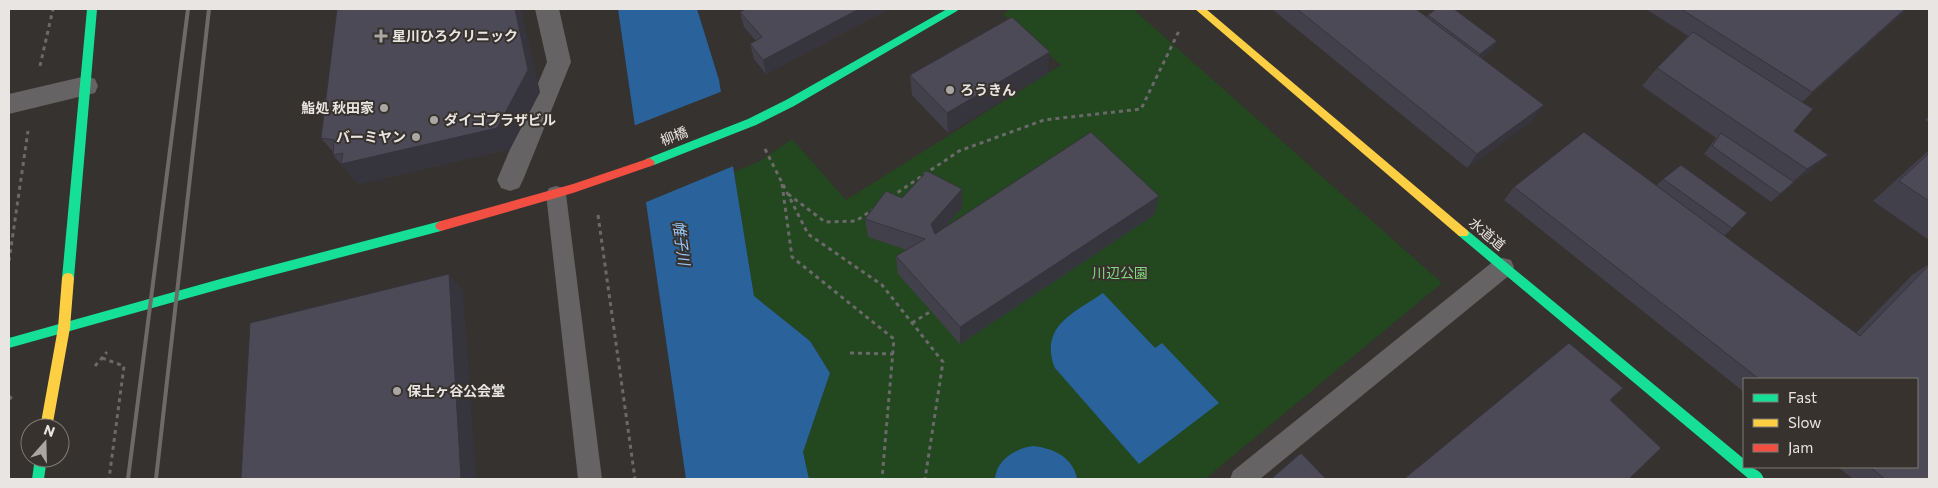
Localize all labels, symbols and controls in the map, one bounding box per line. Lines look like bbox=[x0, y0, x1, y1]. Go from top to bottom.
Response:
place label: 星川ひろクリニック bbox=[392, 27, 518, 44]
marker: 星川ひろクリニック bbox=[374, 29, 388, 43]
place label: ろうきん bbox=[960, 81, 1016, 98]
marker: ろうきん bbox=[944, 84, 956, 96]
place label: 鮨処 秋田家 bbox=[301, 99, 374, 116]
marker: 鮨処 秋田家 bbox=[378, 102, 390, 114]
place label: ダイゴプラザビル bbox=[444, 111, 556, 128]
marker: ダイゴプラザビル bbox=[428, 114, 440, 126]
street label: 柳橋 bbox=[658, 123, 690, 148]
place label: バーミヤン bbox=[336, 128, 406, 145]
marker: バーミヤン bbox=[410, 131, 422, 143]
street label: 水道道 bbox=[1466, 214, 1509, 254]
water label: 帷子川 bbox=[670, 219, 694, 268]
park label: 川辺公園 bbox=[1092, 264, 1148, 281]
legend bbox=[1743, 378, 1918, 468]
place label: 保土ヶ谷公会堂 bbox=[407, 382, 505, 399]
marker: 保土ヶ谷公会堂 bbox=[391, 385, 403, 397]
text: Fast bbox=[1788, 388, 1817, 406]
text: Slow bbox=[1788, 413, 1821, 431]
north arrow bbox=[20, 418, 70, 468]
text: N bbox=[42, 421, 57, 440]
text: Jam bbox=[1788, 438, 1813, 456]

